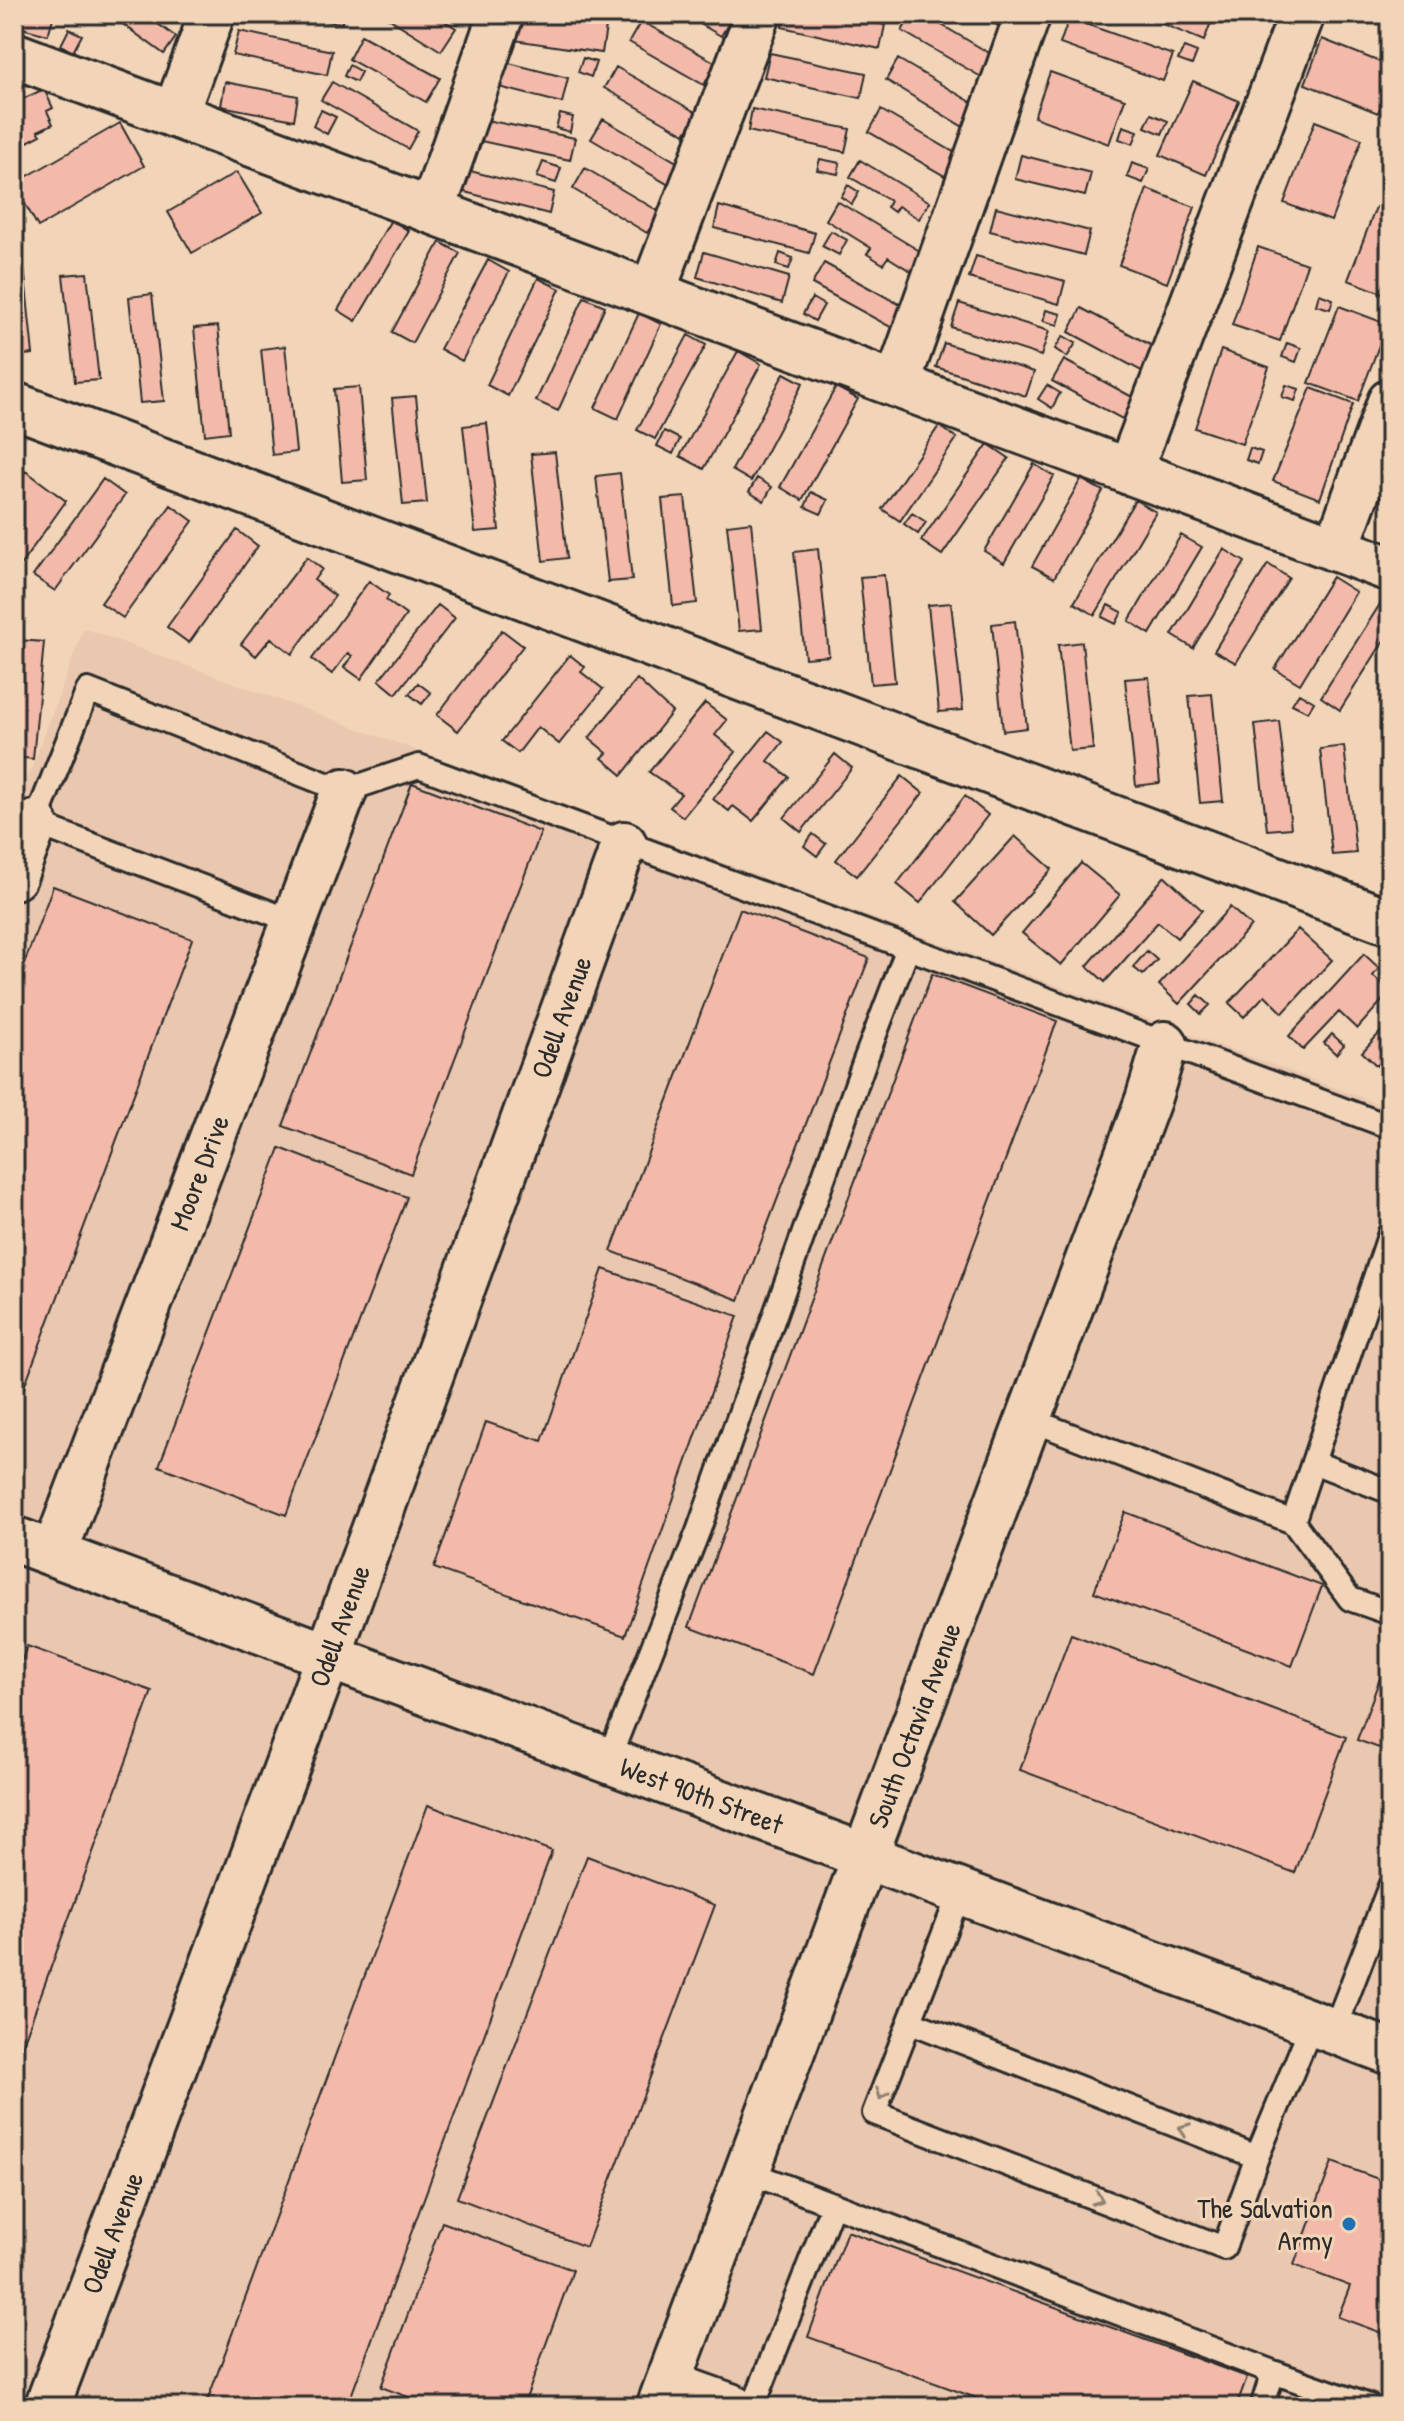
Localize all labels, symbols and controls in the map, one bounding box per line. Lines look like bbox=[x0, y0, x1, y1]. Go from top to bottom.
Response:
street label: Odell Avenue bbox=[521, 951, 601, 1083]
street label: Moore Drive bbox=[160, 1110, 238, 1236]
street label: Odell Avenue bbox=[299, 1560, 379, 1692]
street label: South Octavia Avenue bbox=[858, 1617, 970, 1833]
street label: West 90th Street bbox=[615, 1748, 789, 1843]
one-way arrow bbox=[875, 2086, 892, 2100]
one-way arrow bbox=[1178, 2122, 1192, 2138]
street label: Odell Avenue bbox=[72, 2167, 152, 2299]
one-way arrow bbox=[1090, 2189, 1104, 2206]
place label: The Salvation Army bbox=[1197, 2189, 1333, 2259]
marker: The Salvation Army bbox=[1340, 2215, 1358, 2233]

